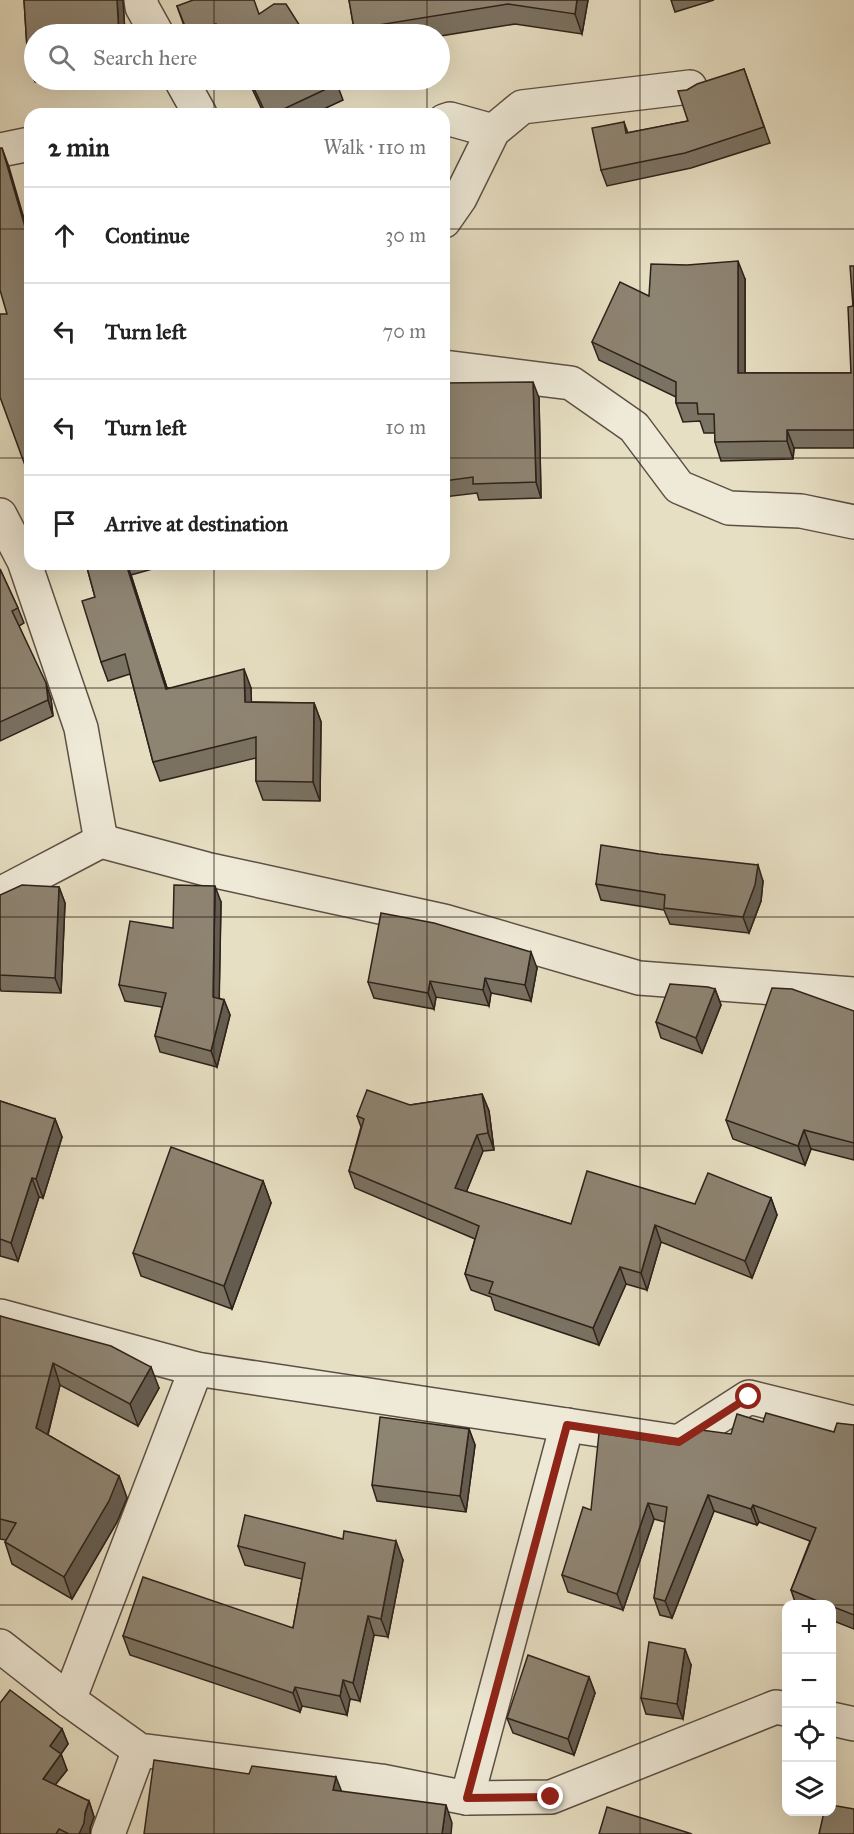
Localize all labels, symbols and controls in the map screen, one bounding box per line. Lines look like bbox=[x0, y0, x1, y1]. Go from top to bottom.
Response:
search box bbox=[24, 24, 450, 90]
icon: search bbox=[45, 41, 78, 74]
text: Search here bbox=[93, 44, 197, 71]
text: 2 min bbox=[48, 131, 109, 163]
text: Walk · 110 m bbox=[323, 135, 426, 159]
icon: ahead bbox=[48, 219, 81, 252]
text: Continue bbox=[105, 222, 190, 249]
text: 30 m bbox=[385, 223, 426, 247]
icon: left bbox=[48, 315, 81, 348]
text: Turn left bbox=[105, 318, 187, 345]
text: 70 m bbox=[383, 319, 426, 343]
icon: left bbox=[48, 411, 81, 444]
text: Turn left bbox=[105, 414, 187, 441]
text: 10 m bbox=[385, 415, 426, 439]
icon: arrive bbox=[48, 507, 81, 540]
text: Arrive at destination bbox=[105, 510, 288, 537]
route start bbox=[735, 1383, 761, 1409]
map controls bbox=[782, 1600, 836, 1816]
button: + bbox=[782, 1600, 836, 1654]
button: − bbox=[782, 1654, 836, 1708]
button: locate bbox=[782, 1708, 836, 1762]
button: layers bbox=[782, 1762, 836, 1816]
route end bbox=[537, 1783, 563, 1809]

